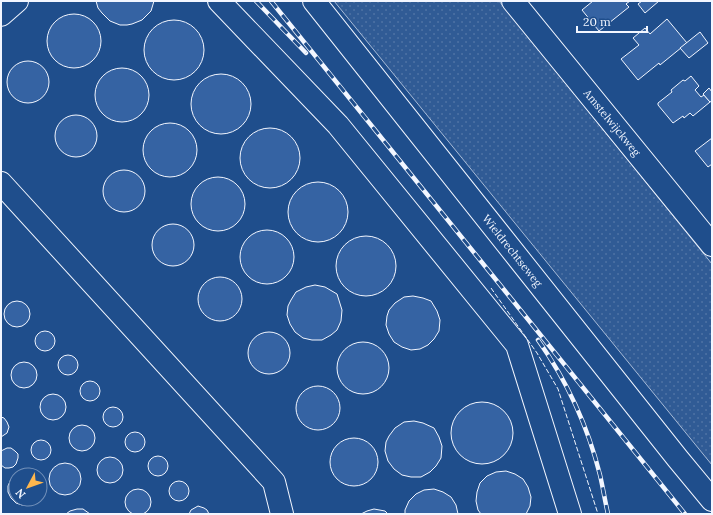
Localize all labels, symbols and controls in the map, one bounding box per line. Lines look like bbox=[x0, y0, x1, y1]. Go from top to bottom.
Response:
scale bar bbox=[577, 8, 647, 34]
text: 20 m bbox=[583, 14, 611, 29]
street label: Amstelwijckweg bbox=[580, 86, 644, 160]
street label: Wieldrechtseweg bbox=[479, 212, 546, 290]
north arrow bbox=[8, 467, 48, 507]
text: N bbox=[12, 485, 29, 501]

